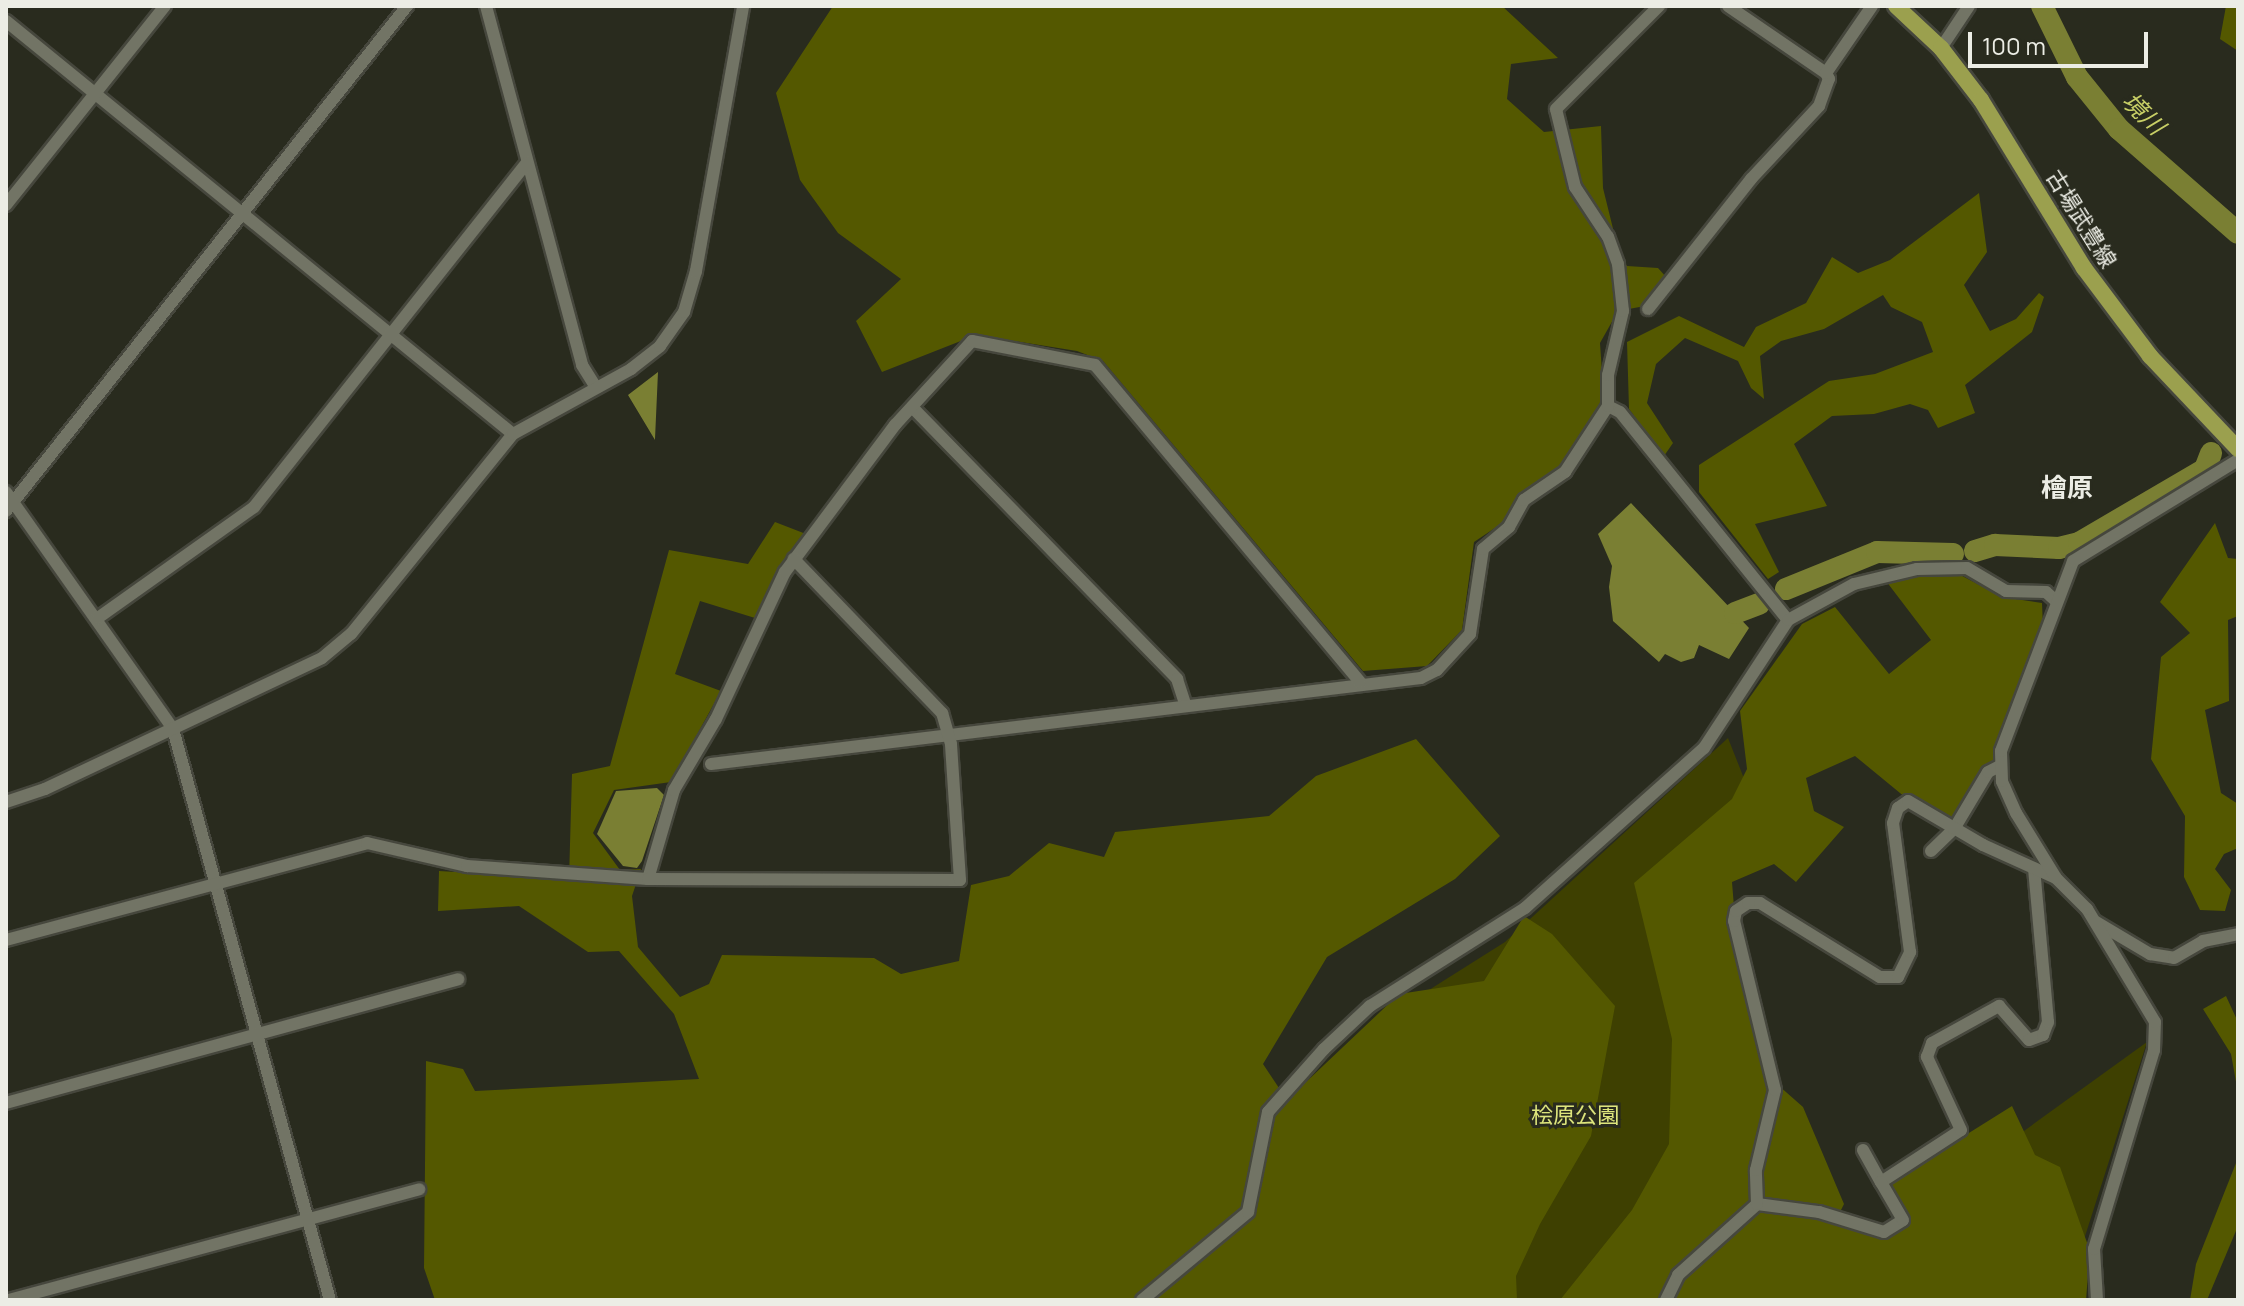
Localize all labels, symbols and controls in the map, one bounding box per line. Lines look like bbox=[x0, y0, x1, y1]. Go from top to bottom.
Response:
scale bar bbox=[1972, 16, 2152, 66]
text: 100 m bbox=[1982, 29, 2046, 62]
water label: 境川 bbox=[2117, 86, 2171, 140]
street label: 古場武豊線 bbox=[2041, 165, 2121, 273]
district label: 檜原 bbox=[2041, 472, 2093, 504]
park label: 桧原公園 bbox=[1531, 1103, 1619, 1129]

